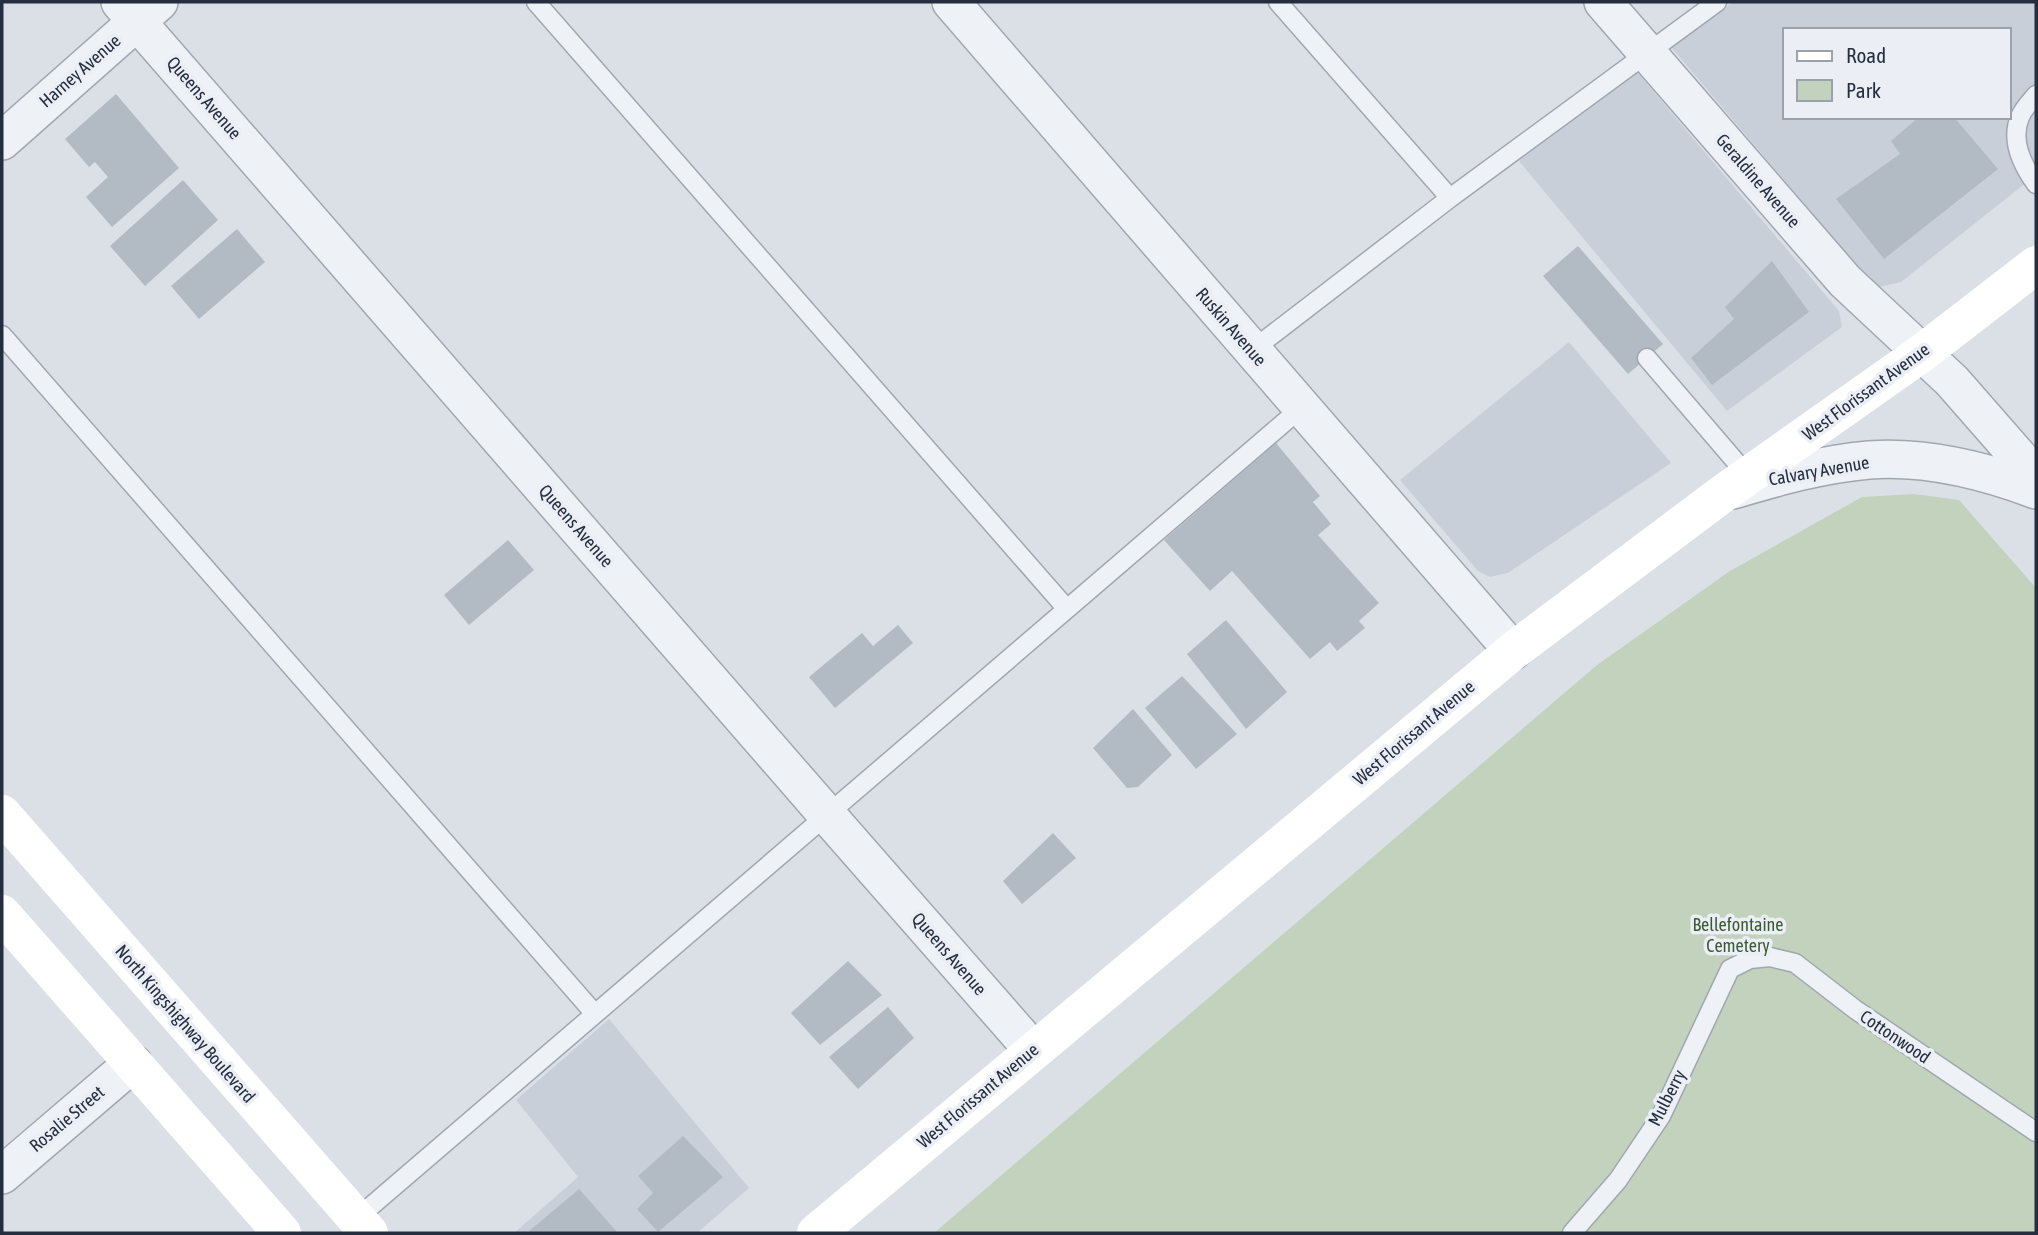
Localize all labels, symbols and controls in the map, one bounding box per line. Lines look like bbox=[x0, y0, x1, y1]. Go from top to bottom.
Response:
legend bbox=[1783, 28, 2010, 119]
street label: Harney Avenue bbox=[35, 30, 125, 112]
text: Road bbox=[1846, 43, 1886, 67]
street label: Queens Avenue bbox=[163, 52, 246, 143]
text: Park bbox=[1846, 78, 1881, 102]
street label: Geraldine Avenue bbox=[1712, 129, 1805, 232]
street label: Ruskin Avenue bbox=[1192, 283, 1271, 370]
street label: West Florissant Avenue bbox=[1798, 339, 1933, 445]
street label: Calvary Avenue bbox=[1767, 451, 1871, 490]
street label: Queens Avenue bbox=[535, 480, 618, 571]
street label: West Florissant Avenue bbox=[1349, 676, 1479, 789]
street label: Queens Avenue bbox=[908, 908, 991, 999]
park label: Bellefontaine Cemetery bbox=[1693, 914, 1784, 956]
street label: North Kingshighway Boulevard bbox=[111, 940, 260, 1107]
street label: Cottonwood bbox=[1856, 1006, 1934, 1068]
street label: West Florissant Avenue bbox=[913, 1039, 1043, 1152]
street label: Mulberry bbox=[1644, 1066, 1690, 1129]
street label: Rosalie Street bbox=[25, 1081, 108, 1156]

